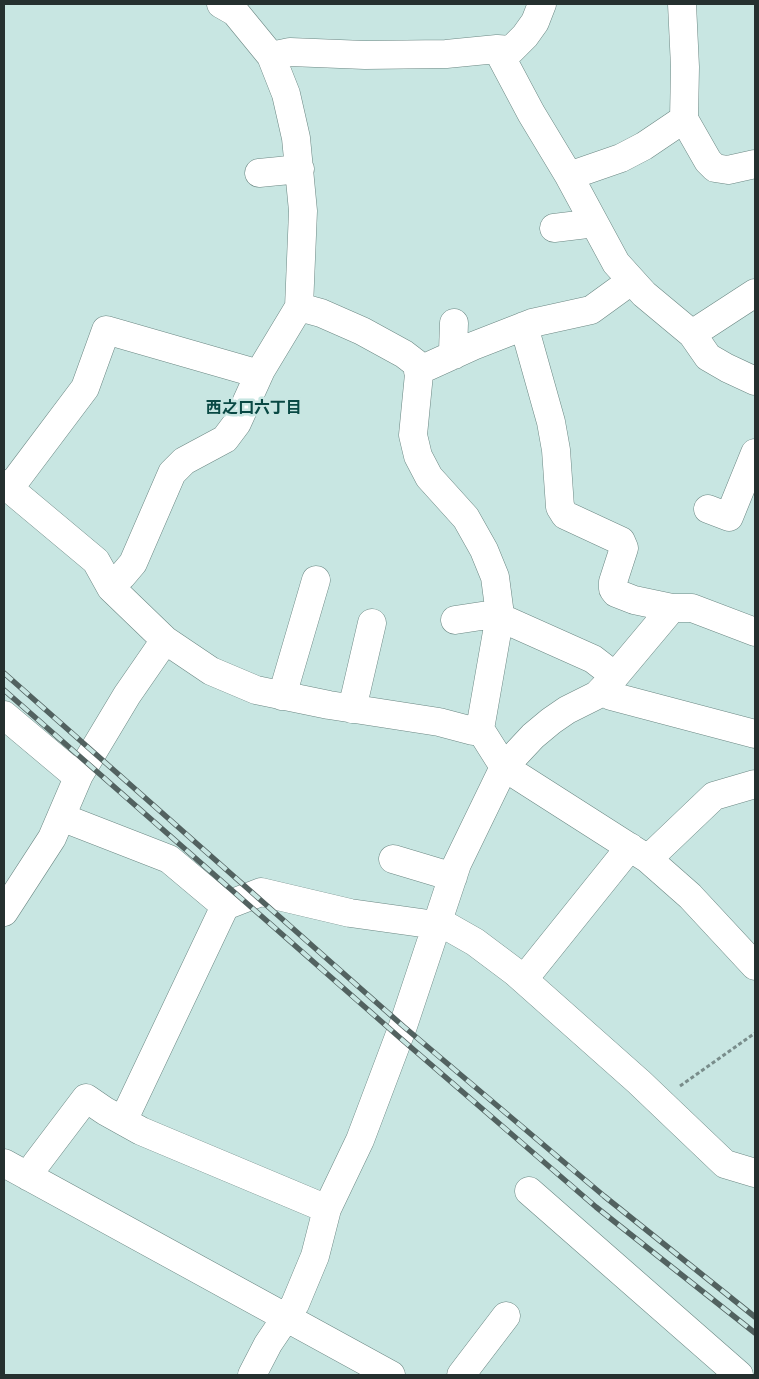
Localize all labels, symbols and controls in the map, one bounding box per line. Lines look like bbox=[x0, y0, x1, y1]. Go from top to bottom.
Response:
district label: 西之口六丁目 bbox=[206, 398, 302, 418]

